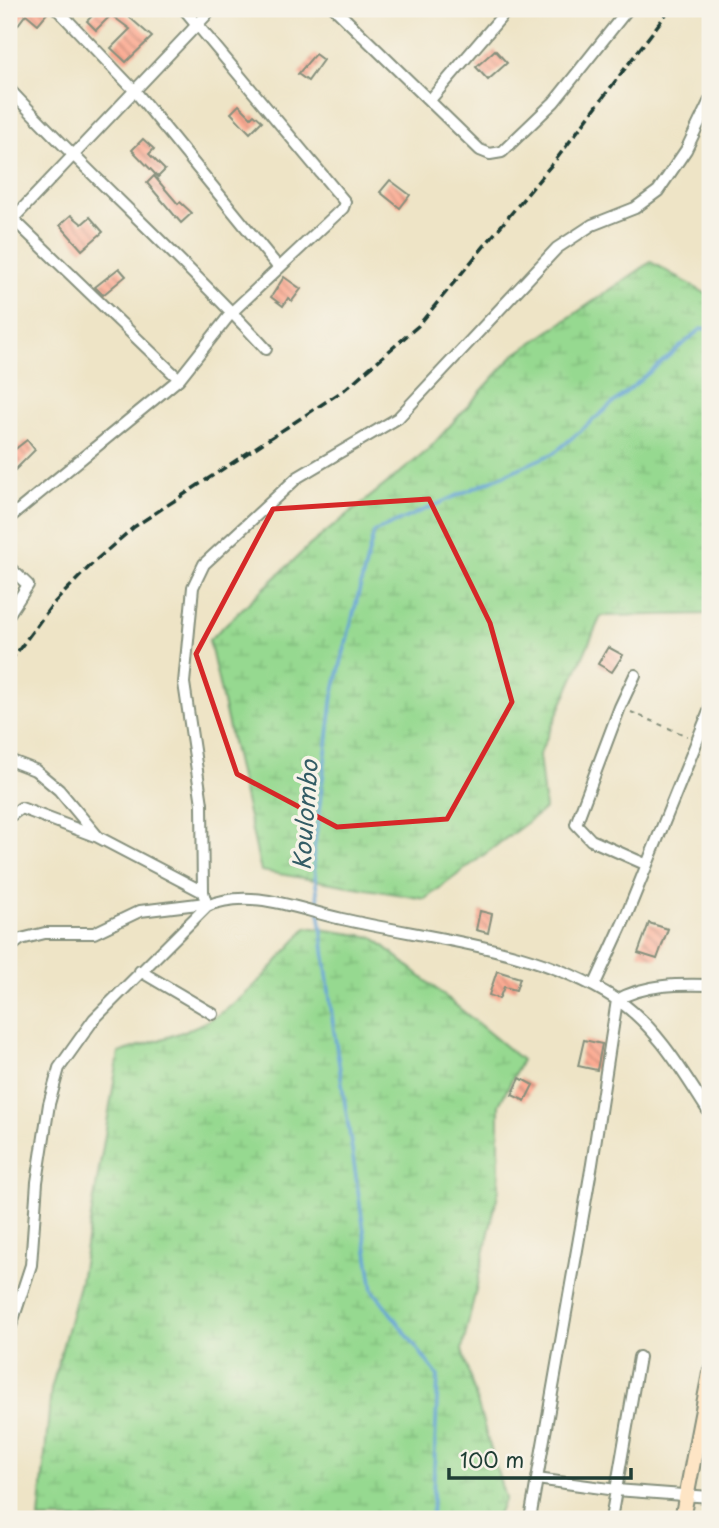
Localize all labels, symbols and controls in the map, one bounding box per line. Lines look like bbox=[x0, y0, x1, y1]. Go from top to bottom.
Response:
water label: Koulombo bbox=[282, 757, 326, 871]
scale bar bbox=[449, 1437, 632, 1481]
text: 100 m bbox=[460, 1443, 524, 1475]

